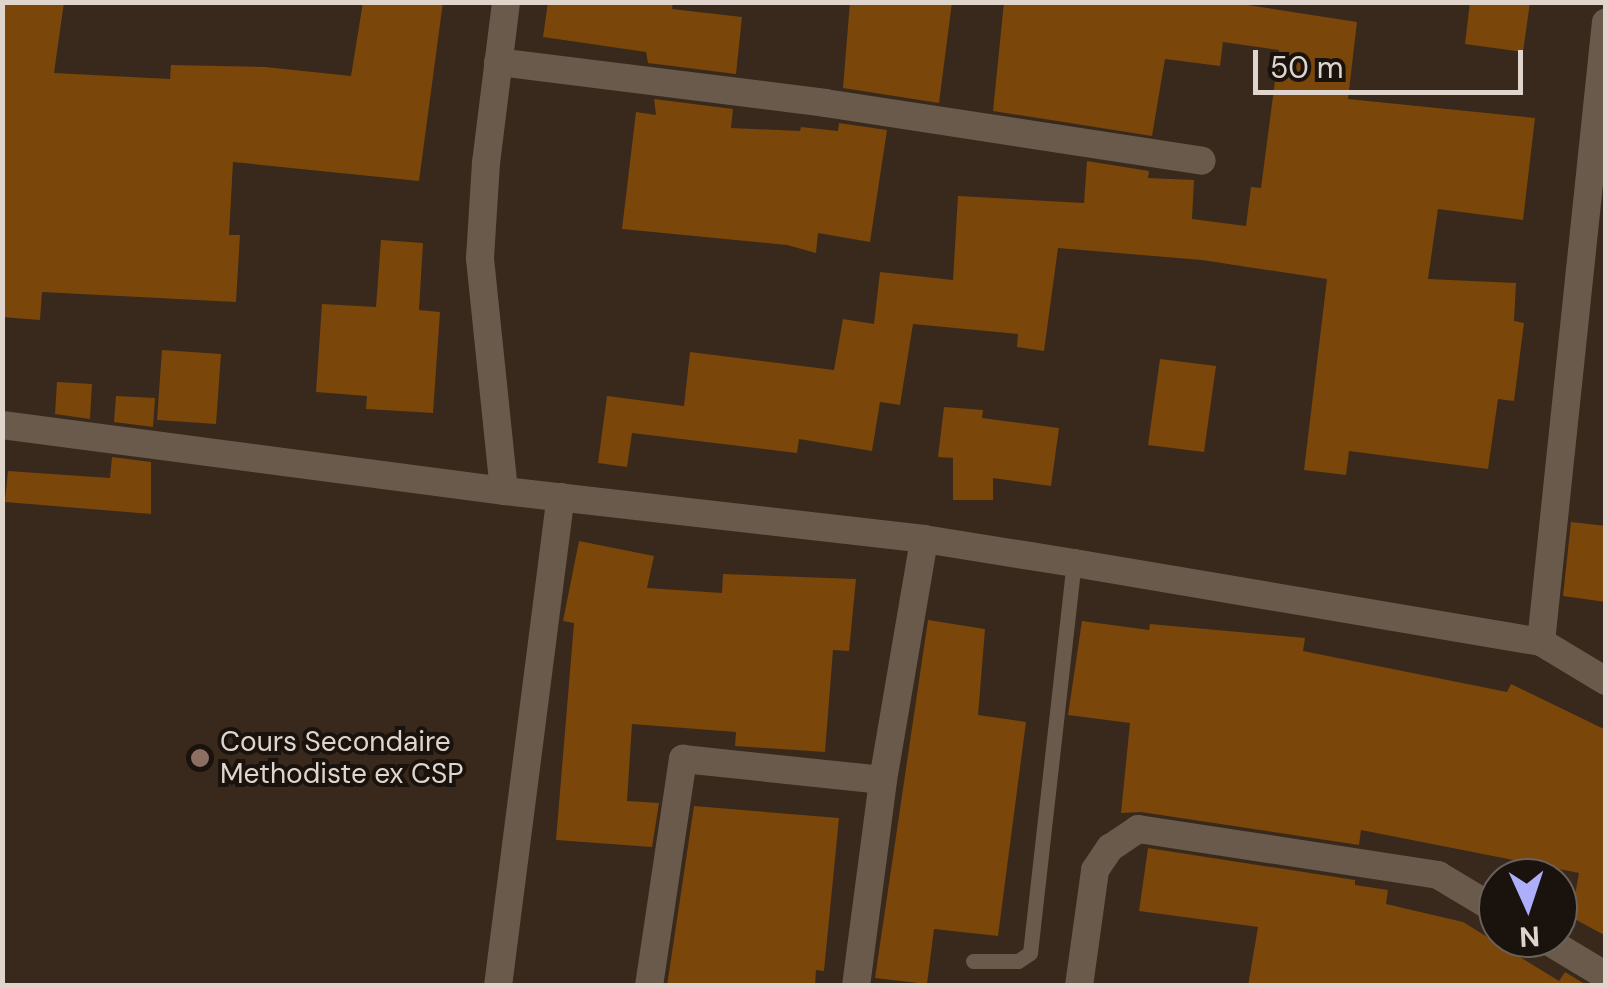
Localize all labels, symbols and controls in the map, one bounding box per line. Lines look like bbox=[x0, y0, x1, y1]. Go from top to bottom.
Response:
scale bar bbox=[1258, 30, 1528, 92]
text: 50 m bbox=[1270, 48, 1344, 87]
place label: Cours Secondaire Methodiste ex CSP bbox=[220, 725, 463, 791]
marker: Cours Secondaire Methodiste ex CSP bbox=[189, 747, 211, 769]
north arrow bbox=[1478, 858, 1578, 958]
text: N bbox=[1518, 917, 1541, 955]

